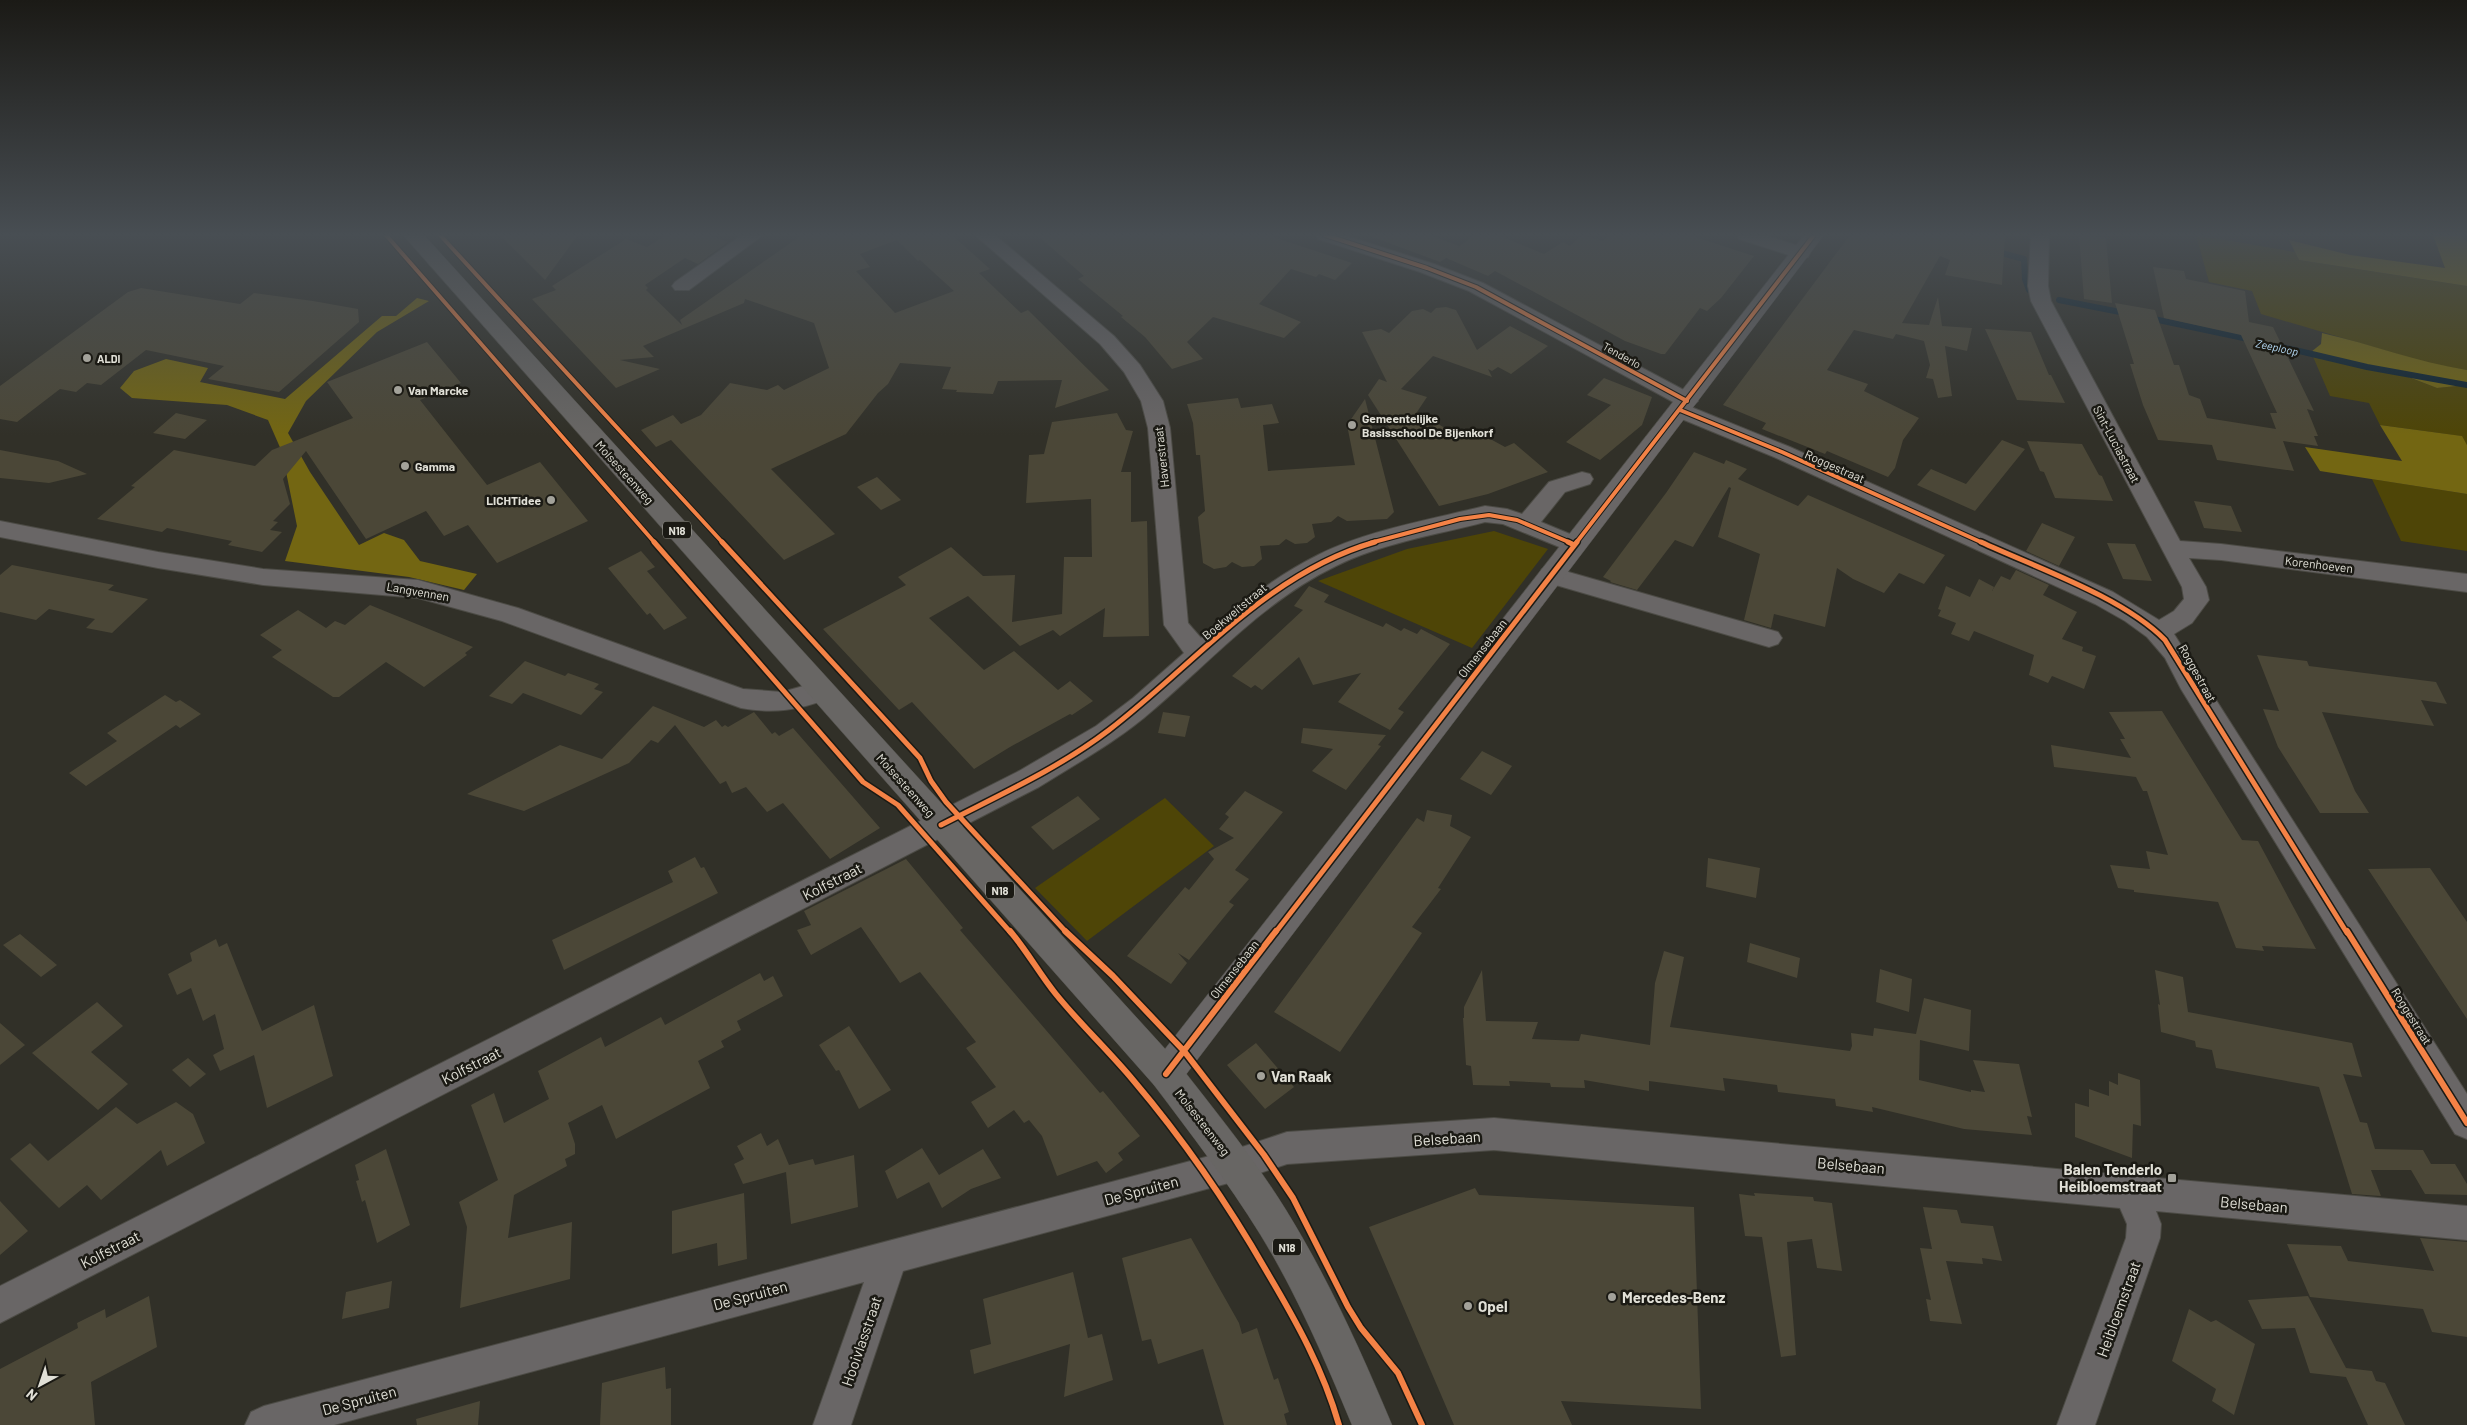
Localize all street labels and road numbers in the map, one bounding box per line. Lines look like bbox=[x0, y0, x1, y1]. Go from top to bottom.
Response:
street label: Tenderlo bbox=[1601, 339, 1643, 371]
street label: Sint-Luciastraat bbox=[2091, 403, 2143, 485]
street label: Haverstraat bbox=[1151, 426, 1171, 488]
street label: Molsesteenweg bbox=[593, 437, 657, 507]
street label: Roggestraat bbox=[1803, 447, 1867, 485]
road number: N18 bbox=[663, 522, 691, 538]
street label: Korenhoeven bbox=[2284, 553, 2354, 575]
street label: Langvennen bbox=[386, 579, 450, 603]
street label: Boekweitstraat bbox=[1199, 580, 1269, 642]
street label: Olmensebaan bbox=[1455, 616, 1509, 680]
street label: Roggestraat bbox=[2176, 642, 2220, 704]
street label: Molsesteenweg bbox=[874, 750, 938, 820]
street label: Kolfstraat bbox=[799, 858, 865, 904]
road number: N18 bbox=[986, 882, 1014, 898]
street label: Olmensebaan bbox=[1207, 937, 1261, 1001]
street label: Roggestraat bbox=[2389, 985, 2435, 1047]
street label: Kolfstraat bbox=[438, 1042, 504, 1088]
street label: Molsesteenweg bbox=[1173, 1086, 1233, 1158]
street label: Belsebaan bbox=[1413, 1127, 1481, 1149]
street label: Belsebaan bbox=[1817, 1153, 1885, 1177]
street label: De Spruiten bbox=[1102, 1171, 1180, 1209]
street label: Belsebaan bbox=[2220, 1192, 2288, 1216]
street label: Kolfstraat bbox=[77, 1226, 143, 1272]
road number: N18 bbox=[1273, 1238, 1301, 1256]
street label: Heibloemstraat bbox=[2092, 1259, 2144, 1359]
street label: De Spruiten bbox=[711, 1276, 789, 1314]
street label: Hooivlasstraat bbox=[837, 1294, 885, 1388]
street label: De Spruiten bbox=[320, 1381, 398, 1419]

